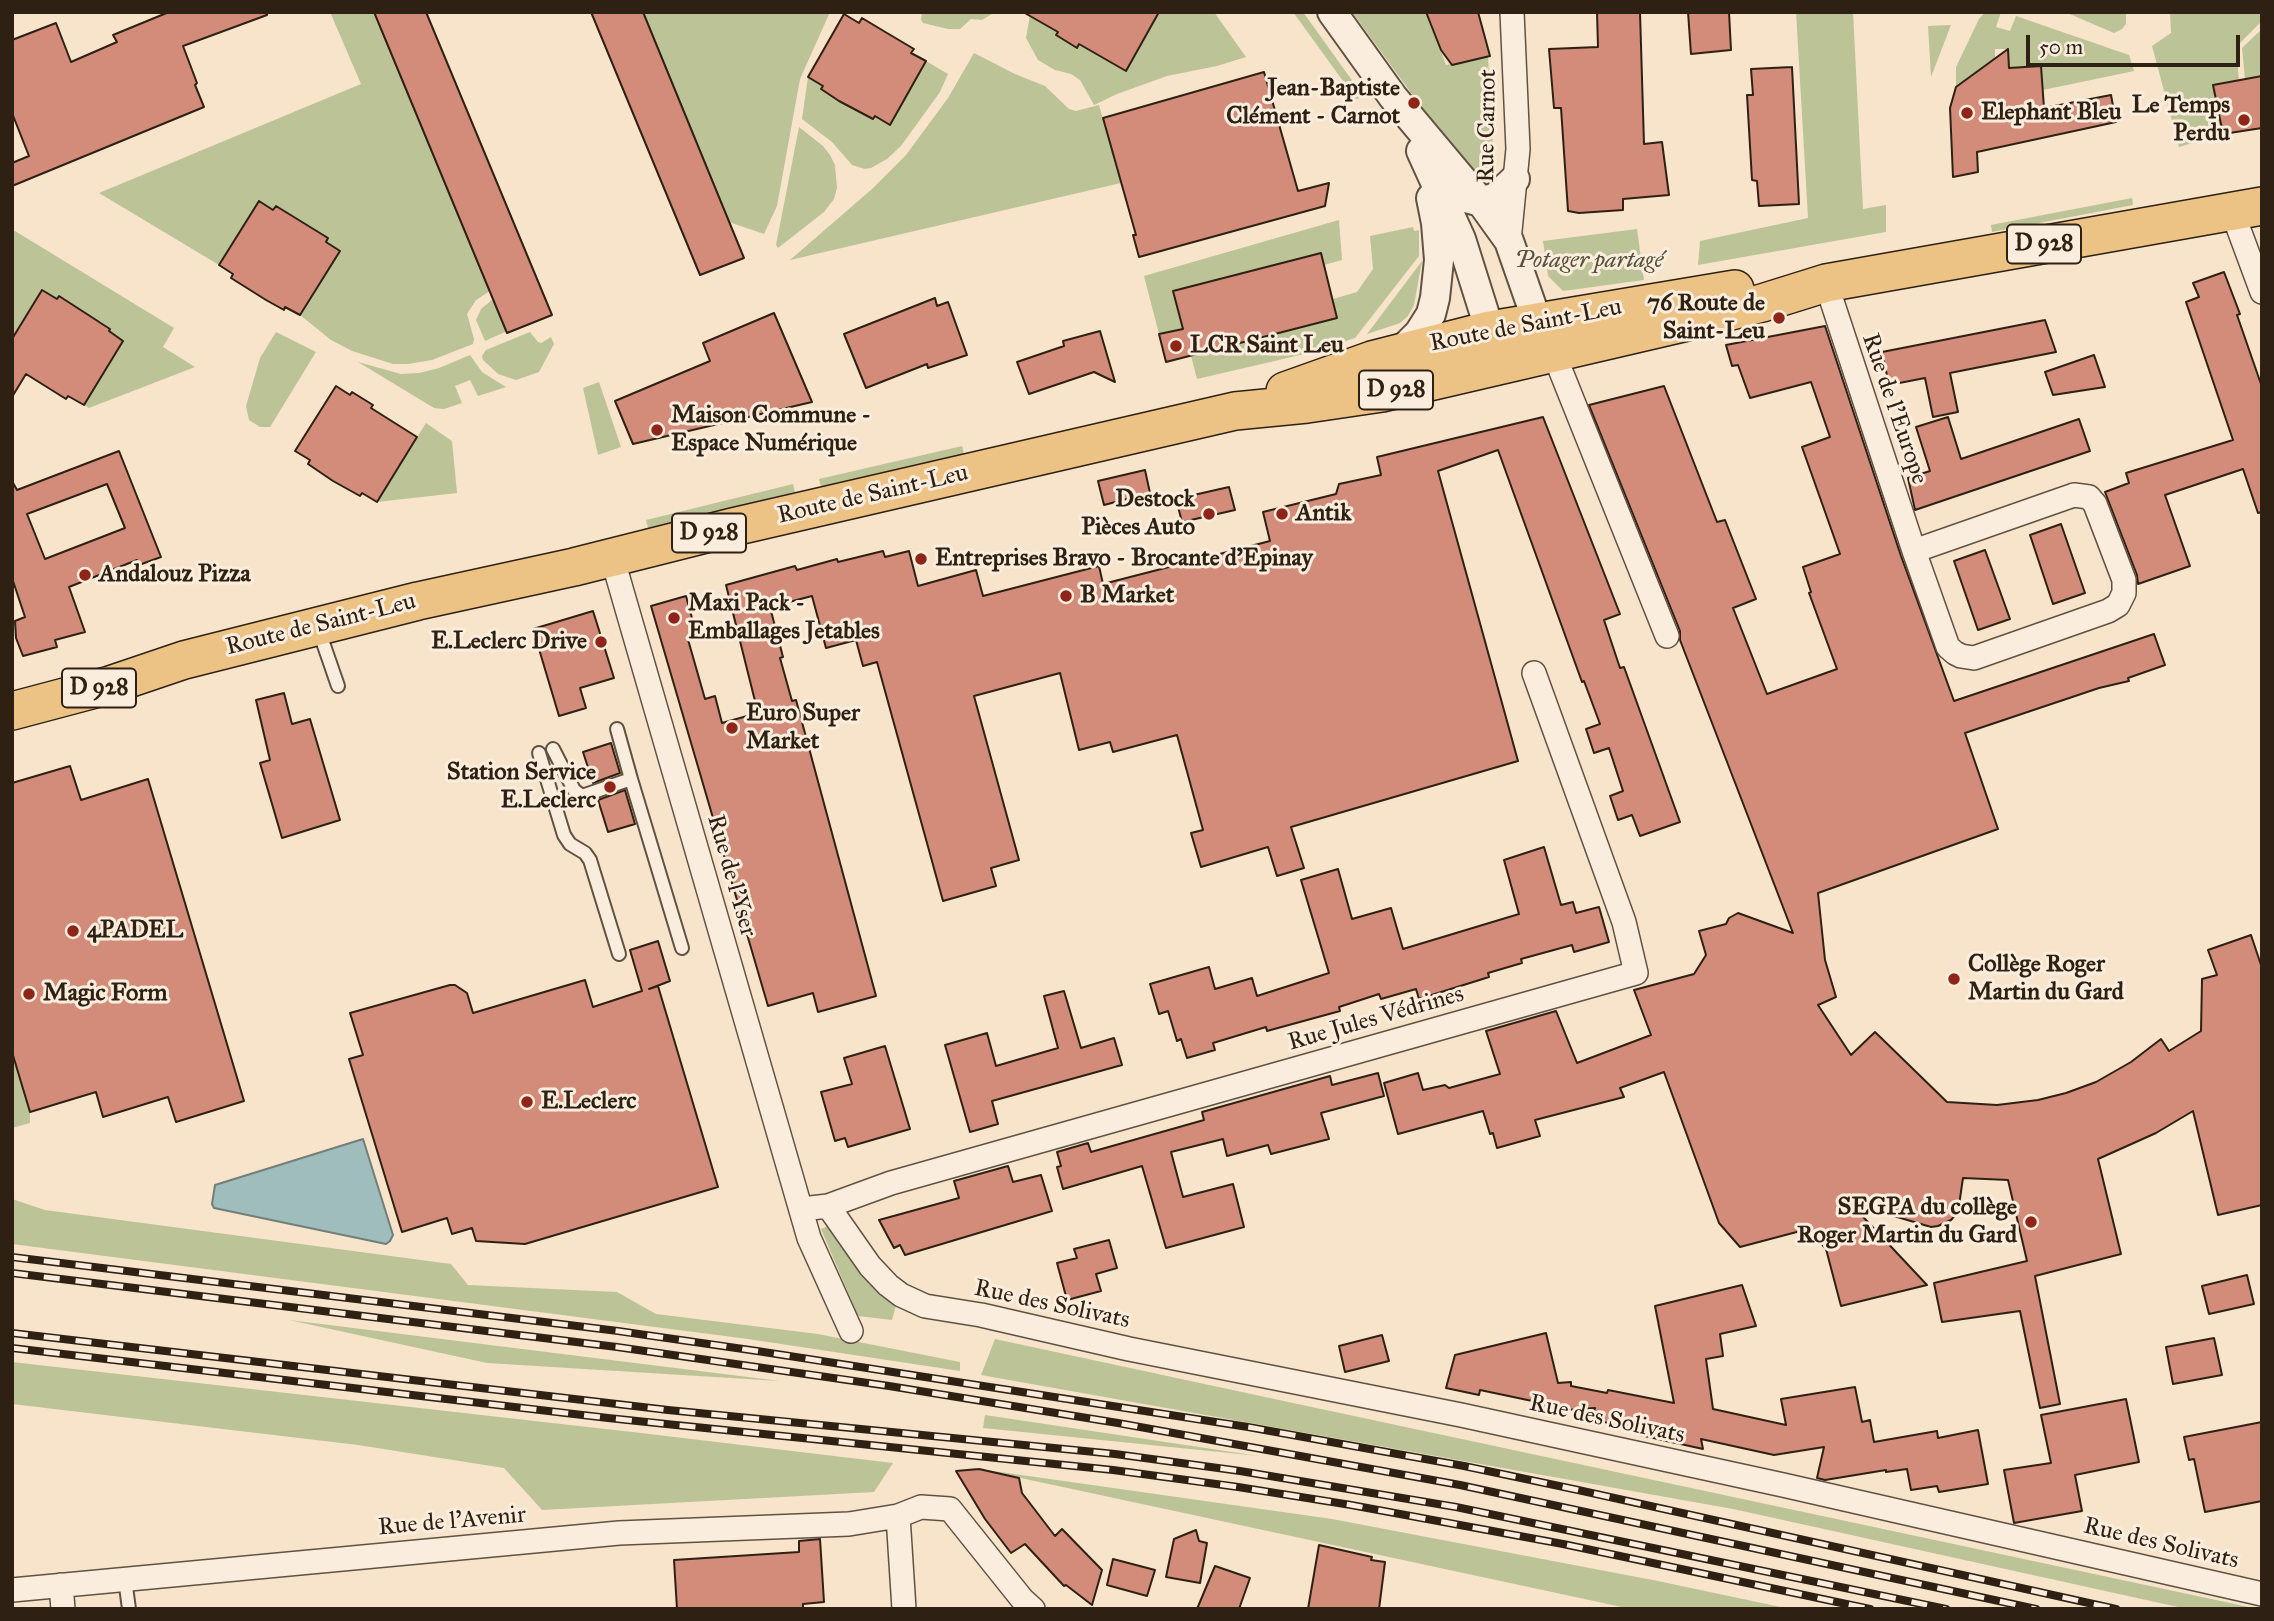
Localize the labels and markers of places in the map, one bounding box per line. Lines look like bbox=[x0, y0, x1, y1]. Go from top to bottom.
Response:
place label: Jean-Baptiste Clément - Carnot bbox=[1226, 75, 1400, 131]
place label: Le Temps Perdu bbox=[2132, 92, 2230, 148]
marker: Jean-Baptiste Clément - Carnot bbox=[1406, 95, 1422, 111]
place label: Elephant Bleu bbox=[1981, 99, 2122, 127]
marker: Elephant Bleu bbox=[1959, 105, 1975, 121]
marker: Le Temps Perdu bbox=[2236, 112, 2252, 128]
place label: 76 Route de Saint-Leu bbox=[1647, 290, 1765, 346]
marker: 76 Route de Saint-Leu bbox=[1771, 310, 1787, 326]
place label: LCR Saint Leu bbox=[1190, 332, 1344, 360]
marker: LCR Saint Leu bbox=[1168, 338, 1184, 354]
place label: Maison Commune - Espace Numérique bbox=[671, 402, 871, 458]
marker: Maison Commune - Espace Numérique bbox=[649, 422, 665, 438]
place label: Destock Pièces Auto bbox=[1081, 486, 1195, 542]
place label: Antik bbox=[1296, 500, 1351, 528]
marker: Destock Pièces Auto bbox=[1201, 506, 1217, 522]
marker: Antik bbox=[1274, 506, 1290, 522]
place label: Entreprises Bravo - Brocante d'Epinay bbox=[935, 545, 1313, 573]
marker: Entreprises Bravo - Brocante d'Epinay bbox=[913, 551, 929, 567]
place label: Andalouz Pizza bbox=[99, 561, 251, 589]
marker: Andalouz Pizza bbox=[77, 567, 93, 583]
place label: B Market bbox=[1080, 582, 1174, 610]
marker: B Market bbox=[1058, 588, 1074, 604]
place label: Maxi Pack - Emballages Jetables bbox=[688, 590, 880, 646]
marker: Maxi Pack - Emballages Jetables bbox=[666, 610, 682, 626]
place label: E.Leclerc Drive bbox=[431, 628, 587, 656]
marker: E.Leclerc Drive bbox=[593, 634, 609, 650]
place label: Euro Super Market bbox=[746, 700, 860, 756]
marker: Euro Super Market bbox=[724, 720, 740, 736]
place label: Station Service E.Leclerc bbox=[447, 759, 596, 815]
marker: Station Service E.Leclerc bbox=[602, 779, 618, 795]
place label: 4PADEL bbox=[87, 917, 183, 945]
marker: 4PADEL bbox=[65, 923, 81, 939]
place label: Collège Roger Martin du Gard bbox=[1968, 951, 2124, 1007]
marker: Collège Roger Martin du Gard bbox=[1946, 971, 1962, 987]
place label: Magic Form bbox=[43, 980, 167, 1008]
marker: Magic Form bbox=[21, 986, 37, 1002]
place label: E.Leclerc bbox=[541, 1088, 636, 1116]
marker: E.Leclerc bbox=[519, 1094, 535, 1110]
place label: SEGPA du collège Roger Martin du Gard bbox=[1797, 1194, 2017, 1250]
marker: SEGPA du collège Roger Martin du Gard bbox=[2023, 1214, 2039, 1230]

